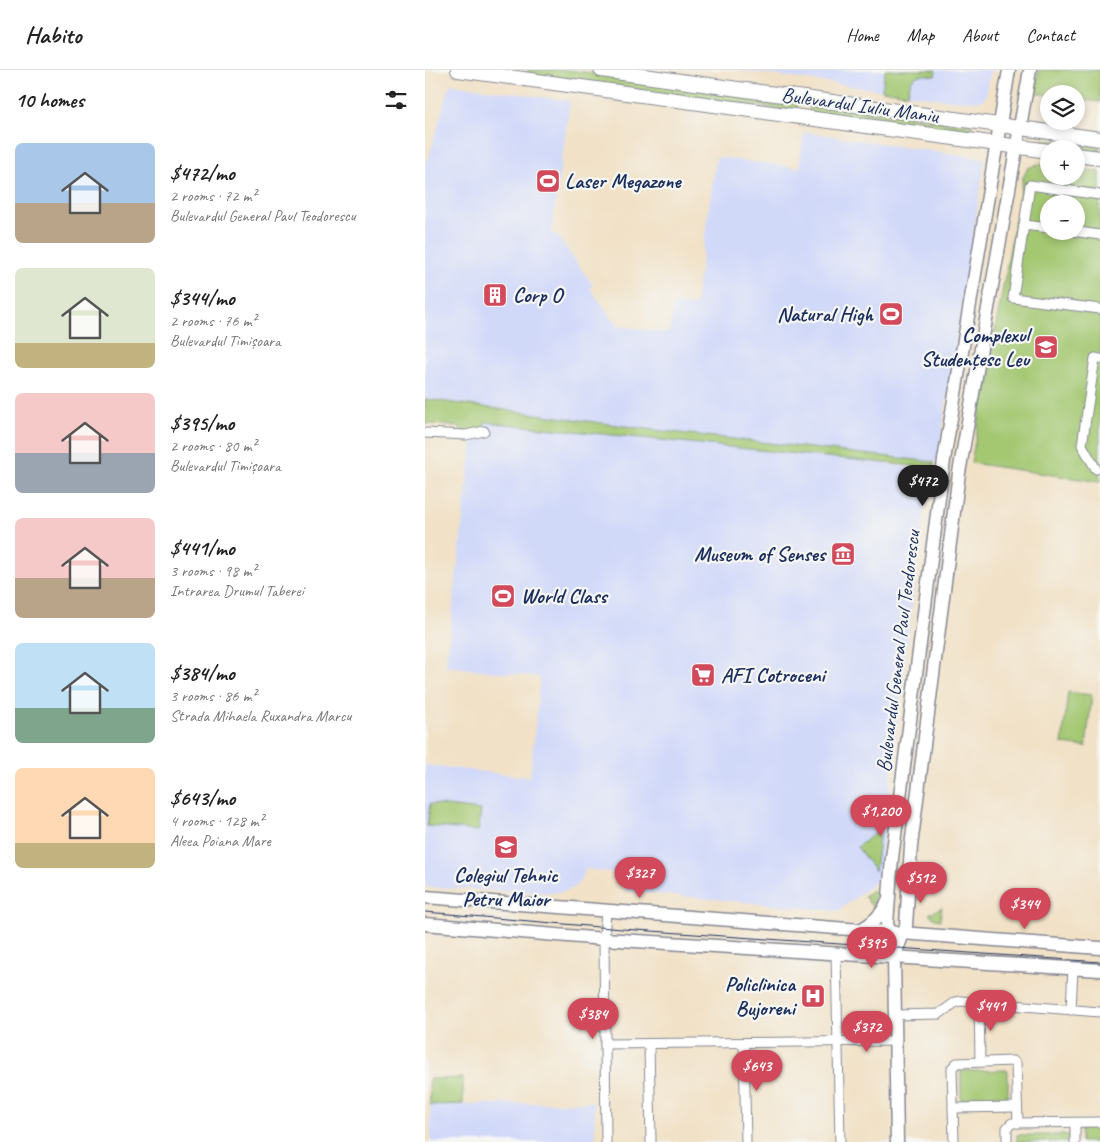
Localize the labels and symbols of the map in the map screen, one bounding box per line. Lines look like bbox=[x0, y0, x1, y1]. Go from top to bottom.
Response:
street label: Bulevardul Iuliu Maniu bbox=[780, 81, 941, 129]
sports icon: Laser Megazone bbox=[535, 168, 561, 194]
place label: Laser Megazone bbox=[565, 168, 683, 194]
building icon: Corp O bbox=[482, 282, 508, 308]
place label: Corp O bbox=[513, 282, 565, 308]
place label: Natural High bbox=[777, 301, 874, 327]
sports icon: Natural High bbox=[878, 301, 904, 327]
place label: Complexul Studențesc Leu bbox=[921, 322, 1033, 372]
school or university icon: Complexul Studențesc Leu bbox=[1033, 334, 1059, 360]
pin: $472 bbox=[893, 464, 953, 507]
street label: Bulevardul General Paul Teodorescu bbox=[870, 527, 926, 773]
place label: Museum of Senses bbox=[694, 541, 828, 567]
museum icon: Museum of Senses bbox=[830, 541, 856, 567]
sports icon: World Class bbox=[490, 583, 516, 609]
place label: World Class bbox=[521, 583, 609, 609]
supermarket icon: AFI Cotroceni bbox=[690, 662, 716, 688]
place label: AFI Cotroceni bbox=[721, 662, 828, 688]
pin: $1,200 bbox=[840, 794, 922, 837]
school or university icon: Colegiul Tehnic Petru Maior bbox=[493, 834, 519, 860]
pin: $327 bbox=[610, 856, 670, 899]
place label: Colegiul Tehnic Petru Maior bbox=[454, 862, 559, 912]
pin: $512 bbox=[891, 862, 951, 904]
pin: $344 bbox=[995, 888, 1055, 930]
pin: $395 bbox=[842, 926, 902, 969]
place label: Policlinica Bujoreni bbox=[725, 971, 798, 1021]
hospital icon: Policlinica Bujoreni bbox=[800, 983, 826, 1009]
pin: $441 bbox=[961, 990, 1021, 1032]
pin: $384 bbox=[563, 998, 623, 1040]
pin: $372 bbox=[837, 1010, 897, 1053]
pin: $643 bbox=[727, 1050, 787, 1092]

